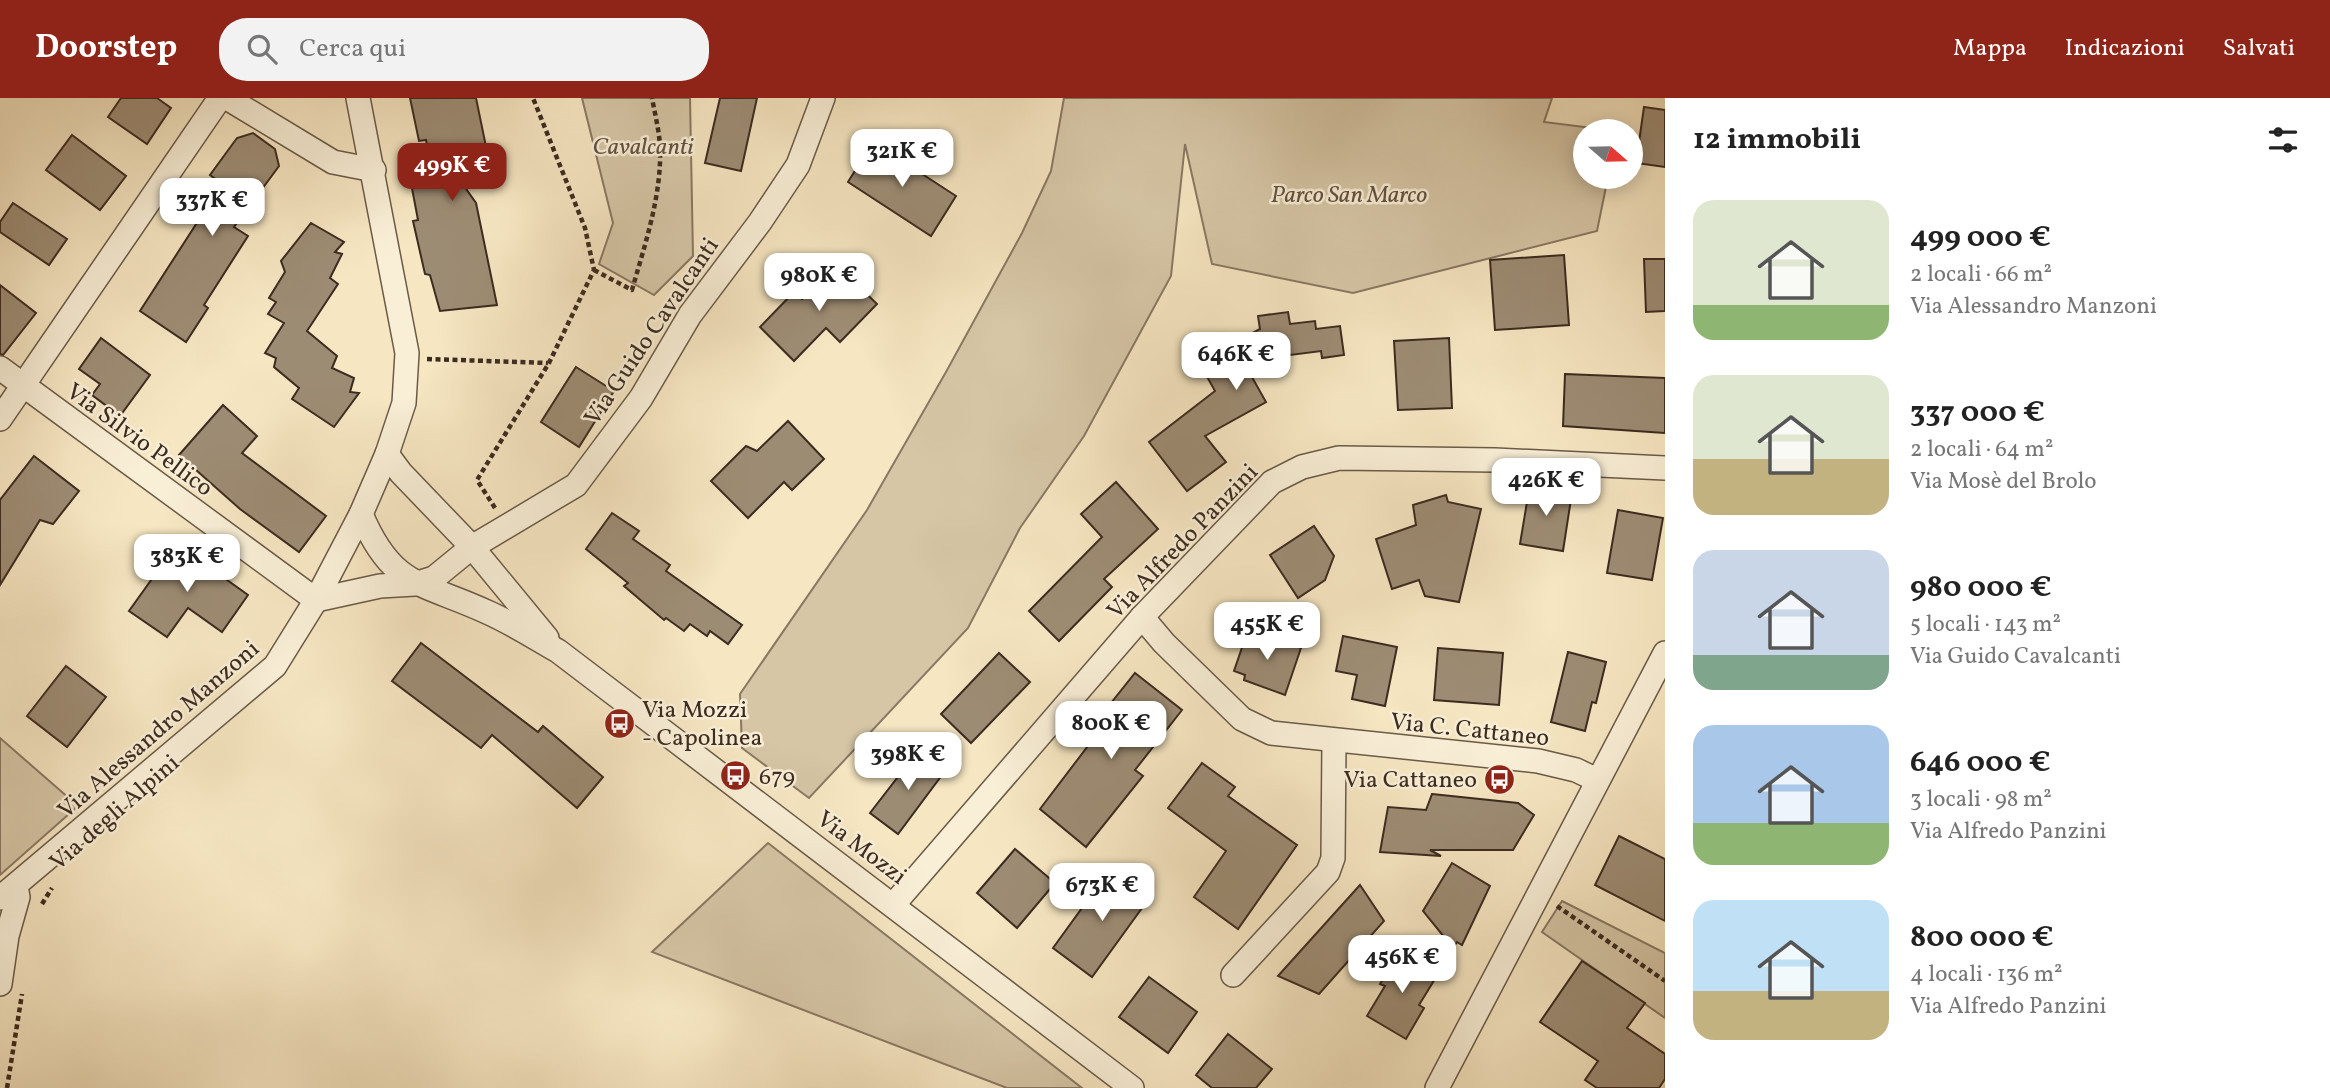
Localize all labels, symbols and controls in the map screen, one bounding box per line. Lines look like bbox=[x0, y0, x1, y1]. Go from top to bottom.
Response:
search box bbox=[219, 18, 709, 81]
text: Doorstep bbox=[35, 26, 177, 72]
icon: search bbox=[243, 30, 281, 68]
text: Cerca qui bbox=[299, 31, 406, 67]
text: Mappa bbox=[1953, 32, 2027, 66]
text: Indicazioni bbox=[2065, 32, 2185, 66]
text: Salvati bbox=[2223, 32, 2295, 66]
north arrow bbox=[1573, 119, 1643, 189]
map controls bbox=[1573, 119, 1643, 189]
text: 12 immobili bbox=[1693, 119, 1861, 161]
icon: filters bbox=[2264, 121, 2302, 159]
pin: 321K € bbox=[845, 130, 959, 189]
park label: Cavalcanti bbox=[592, 131, 695, 165]
text: 321K € bbox=[866, 136, 938, 168]
pin: 499K € bbox=[395, 144, 509, 203]
text: 499K € bbox=[413, 150, 491, 182]
pin: 337K € bbox=[155, 178, 269, 238]
park label: Parco San Marco bbox=[1271, 179, 1427, 213]
text: 337K € bbox=[176, 185, 248, 217]
text: 499 000 € bbox=[1910, 217, 2051, 259]
icon: home bbox=[1749, 228, 1833, 312]
street label: Via Guido Cavalcanti bbox=[577, 231, 728, 433]
pin: 980K € bbox=[762, 254, 876, 313]
text: 2 locali · 66 m² bbox=[1910, 259, 2052, 291]
text: 980K € bbox=[780, 260, 858, 292]
text: Via Alessandro Manzoni bbox=[1910, 291, 2157, 323]
pin: 646K € bbox=[1179, 332, 1293, 392]
text: 646K € bbox=[1198, 339, 1274, 371]
street label: Via Silvio Pellico bbox=[58, 376, 219, 506]
text: 337 000 € bbox=[1910, 392, 2045, 434]
icon: home bbox=[1749, 403, 1833, 487]
text: 2 locali · 64 m² bbox=[1910, 434, 2053, 466]
street label: Via Alfredo Panzini bbox=[1100, 457, 1267, 628]
pin: 426K € bbox=[1489, 458, 1603, 518]
text: 426K € bbox=[1508, 465, 1584, 497]
text: Via Mosè del Brolo bbox=[1910, 466, 2097, 498]
pin: 383K € bbox=[130, 534, 244, 594]
text: 383K € bbox=[150, 541, 224, 573]
text: 980 000 € bbox=[1910, 567, 2052, 609]
icon: home bbox=[1749, 578, 1833, 662]
pin: 455K € bbox=[1210, 602, 1324, 662]
text: 455K € bbox=[1230, 609, 1304, 641]
text: 5 locali · 143 m² bbox=[1910, 609, 2061, 641]
street label: Via Alessandro Manzoni bbox=[51, 633, 268, 828]
text: Via Guido Cavalcanti bbox=[1910, 641, 2121, 673]
place label: Via Mozzi - Capolinea bbox=[642, 694, 762, 756]
pin: 800K € bbox=[1054, 702, 1168, 761]
bus stop icon: Via Mozzi - Capolinea bbox=[602, 706, 636, 740]
street label: Via C. Cattaneo bbox=[1389, 706, 1551, 756]
text: 800K € bbox=[1071, 708, 1151, 740]
pin: 398K € bbox=[851, 732, 965, 792]
text: 398K € bbox=[871, 739, 945, 771]
text: 646 000 € bbox=[1910, 742, 2051, 784]
street label: Via degli Alpini bbox=[43, 747, 188, 880]
icon: home bbox=[1749, 753, 1833, 837]
bus stop icon: 679 bbox=[719, 759, 753, 793]
place label: 679 bbox=[759, 761, 795, 795]
bus stop icon: Via Cattaneo bbox=[1483, 762, 1517, 796]
place label: Via Cattaneo bbox=[1343, 764, 1477, 798]
text: 3 locali · 98 m² bbox=[1910, 784, 2052, 816]
street label: Via Mozzi bbox=[809, 803, 913, 894]
text: Via Alfredo Panzini bbox=[1910, 816, 2107, 848]
pin: 673K € bbox=[1045, 864, 1159, 923]
text: 673K € bbox=[1065, 870, 1139, 902]
text: 800 000 € bbox=[1910, 917, 2054, 959]
icon: home bbox=[1749, 928, 1833, 1012]
pin: 456K € bbox=[1345, 936, 1459, 995]
text: 456K € bbox=[1364, 942, 1440, 974]
text: 4 locali · 136 m² bbox=[1910, 959, 2063, 991]
text: Via Alfredo Panzini bbox=[1910, 991, 2107, 1023]

